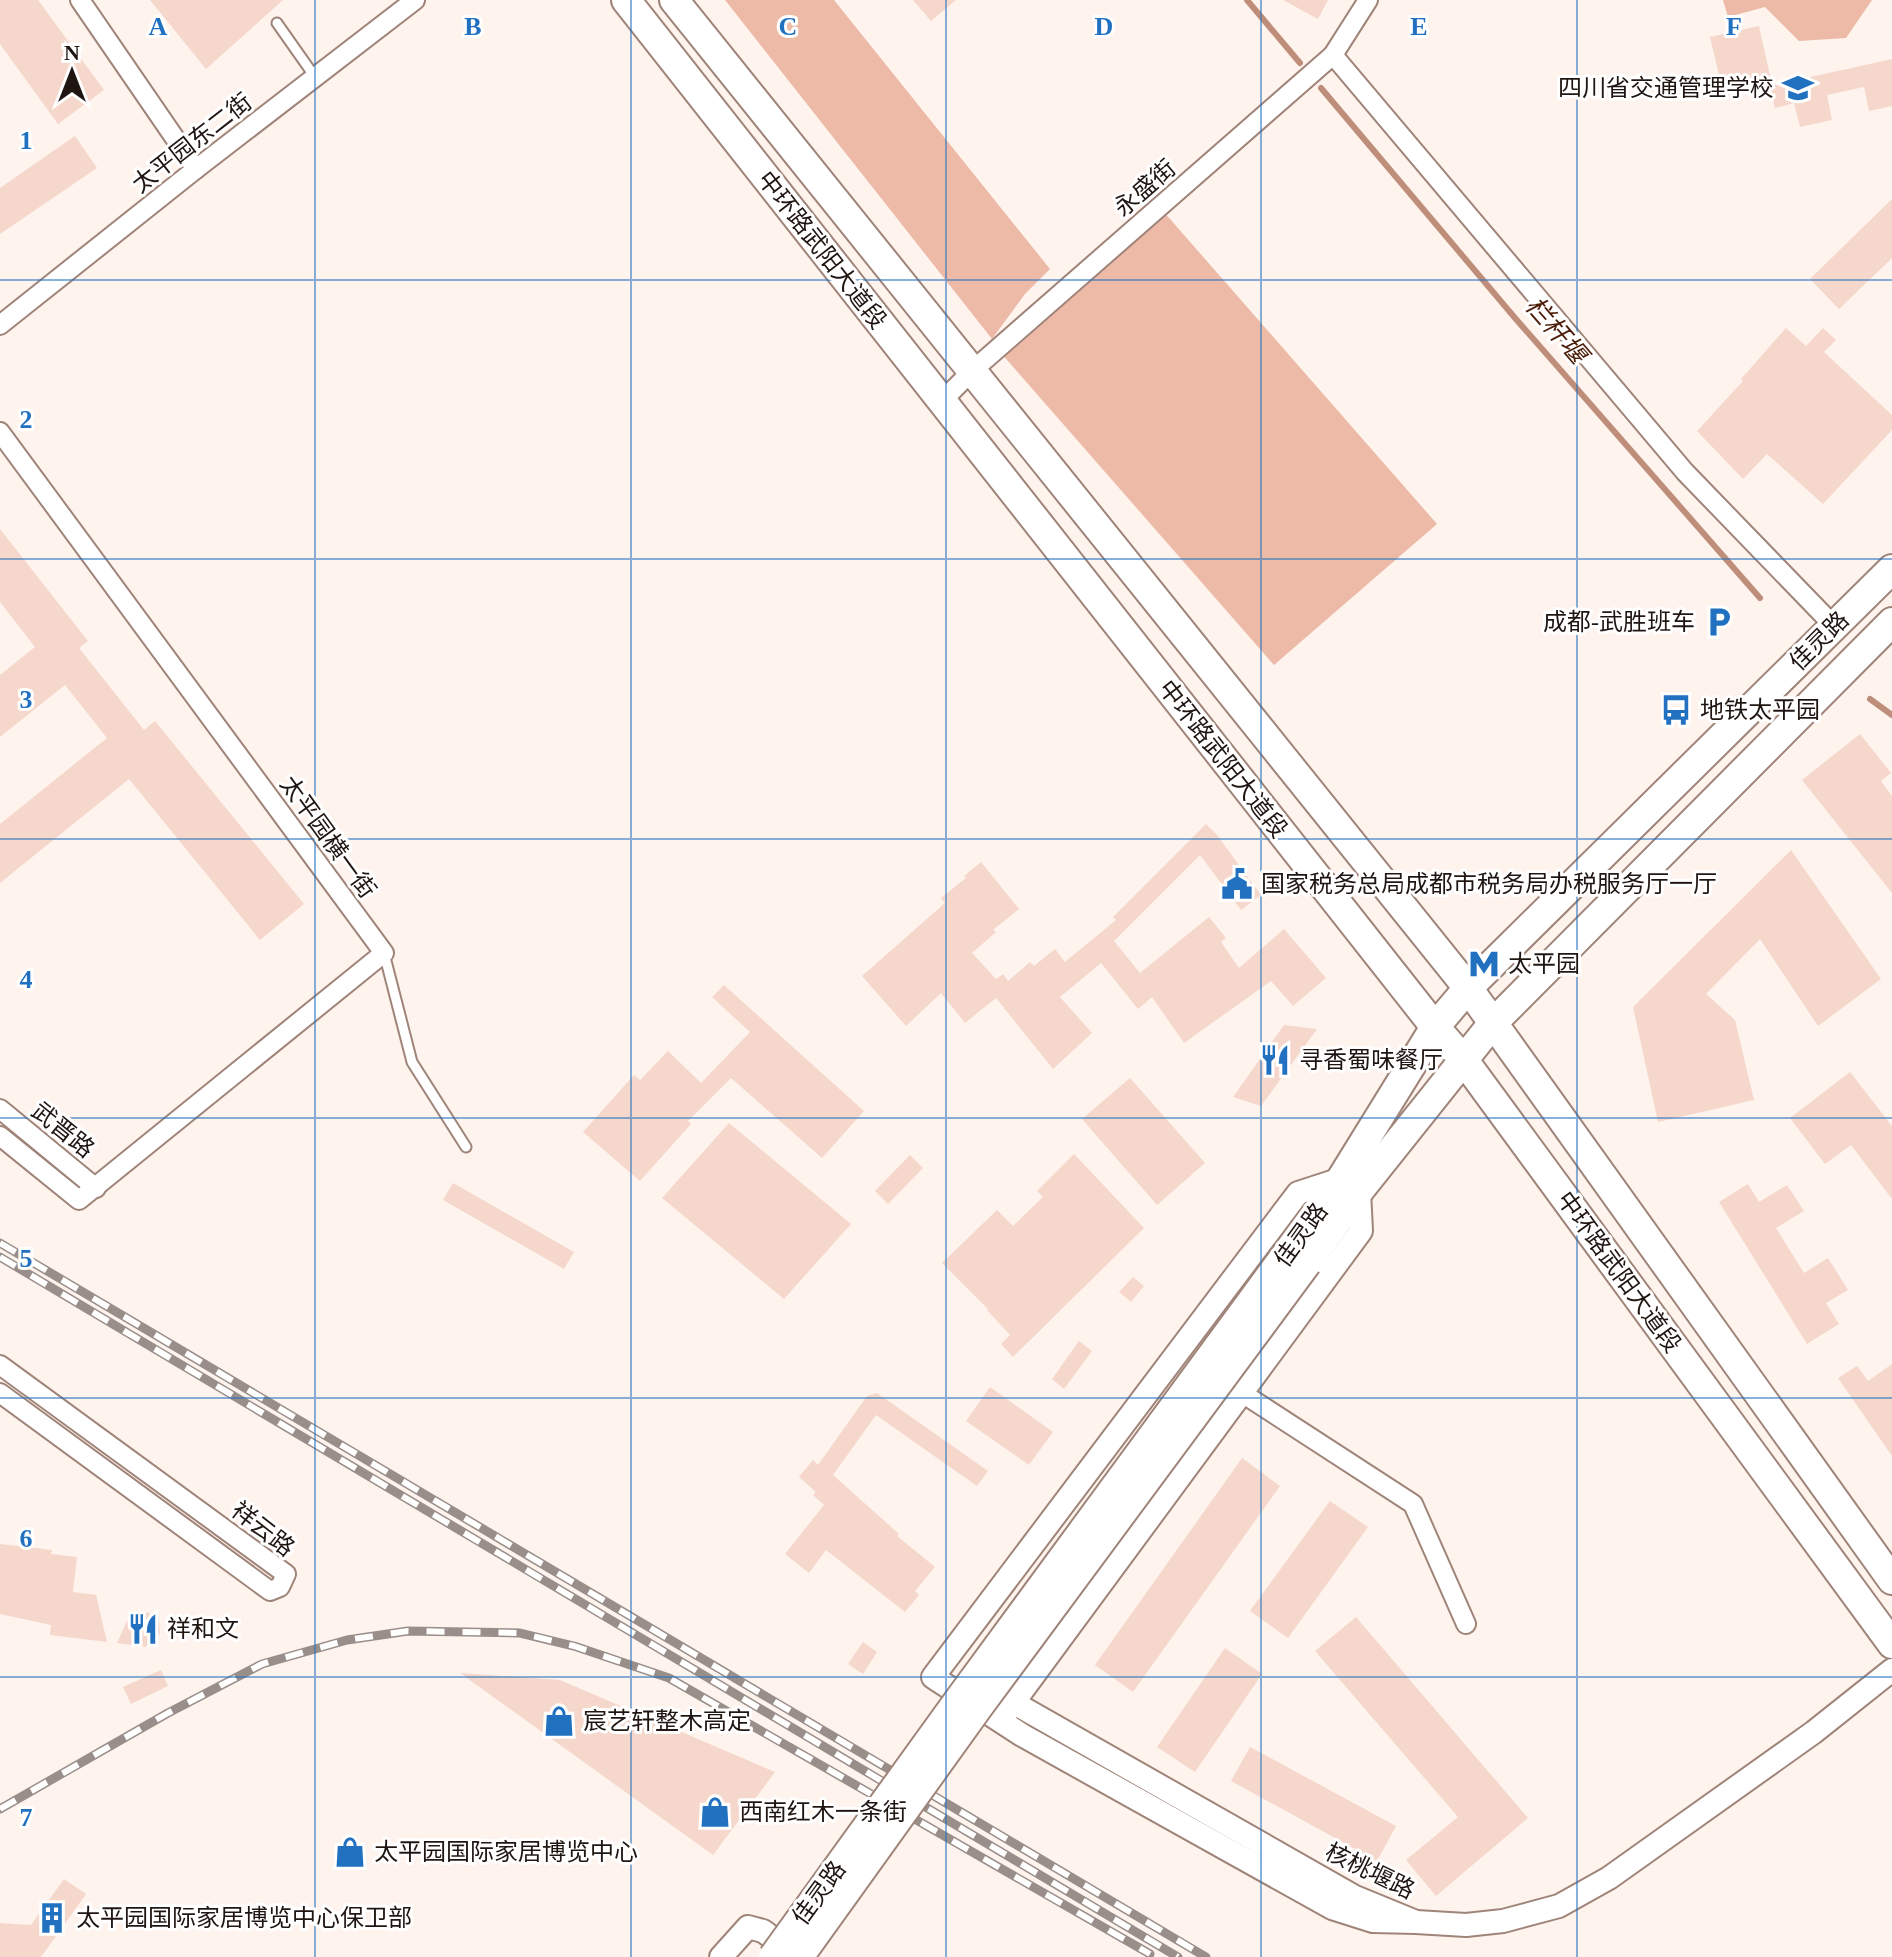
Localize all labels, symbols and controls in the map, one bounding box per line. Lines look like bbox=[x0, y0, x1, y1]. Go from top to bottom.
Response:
text: A bbox=[149, 12, 168, 41]
text: B bbox=[464, 12, 482, 41]
text: C bbox=[779, 12, 797, 41]
text: D bbox=[1095, 12, 1113, 41]
text: E bbox=[1410, 12, 1428, 41]
text: F bbox=[1726, 12, 1742, 41]
north arrow bbox=[32, 32, 112, 112]
text: N bbox=[64, 40, 80, 65]
school or university icon: 四川省交通管理学校 bbox=[1781, 71, 1815, 105]
place label: 四川省交通管理学校 bbox=[1558, 75, 1774, 101]
street label: 太平园东二街 bbox=[127, 88, 257, 198]
text: 1 bbox=[20, 126, 33, 155]
street label: 永盛街 bbox=[1109, 155, 1181, 221]
street label: 中环路武阳大道段 bbox=[753, 166, 891, 334]
water label: 栏杆堰 bbox=[1519, 291, 1595, 372]
text: 2 bbox=[20, 405, 33, 434]
parking icon: 成都-武胜班车 bbox=[1702, 605, 1736, 639]
street label: 佳灵路 bbox=[1784, 606, 1854, 676]
place label: 成都-武胜班车 bbox=[1543, 609, 1695, 635]
street label: 中环路武阳大道段 bbox=[1154, 675, 1292, 843]
text: 3 bbox=[20, 685, 33, 714]
bus stop icon: 地铁太平园 bbox=[1659, 693, 1693, 727]
place label: 地铁太平园 bbox=[1700, 697, 1820, 723]
street label: 太平园横一街 bbox=[275, 771, 381, 903]
public building icon: 国家税务总局成都市税务局办税服务厅一厅 bbox=[1220, 867, 1254, 901]
place label: 国家税务总局成都市税务局办税服务厅一厅 bbox=[1261, 871, 1717, 897]
metro station icon: 太平园 bbox=[1467, 947, 1501, 981]
place label: 太平园 bbox=[1508, 951, 1580, 977]
text: 4 bbox=[20, 965, 33, 994]
restaurant icon: 寻香蜀味餐厅 bbox=[1258, 1043, 1292, 1077]
place label: 寻香蜀味餐厅 bbox=[1299, 1047, 1443, 1073]
street label: 武晋路 bbox=[27, 1097, 99, 1163]
street label: 中环路武阳大道段 bbox=[1552, 1187, 1686, 1357]
street label: 佳灵路 bbox=[1269, 1198, 1333, 1272]
text: 5 bbox=[20, 1244, 33, 1273]
street label: 祥云路 bbox=[227, 1497, 299, 1561]
text: 6 bbox=[20, 1524, 33, 1553]
restaurant icon: 祥和文 bbox=[126, 1612, 160, 1646]
place label: 祥和文 bbox=[167, 1616, 239, 1642]
shop icon: 宸艺轩整木高定 bbox=[542, 1704, 576, 1738]
place label: 宸艺轩整木高定 bbox=[583, 1708, 751, 1734]
shop icon: 西南红木一条街 bbox=[698, 1795, 732, 1829]
place label: 西南红木一条街 bbox=[739, 1799, 907, 1825]
text: 7 bbox=[20, 1803, 33, 1832]
shop icon: 太平园国际家居博览中心 bbox=[333, 1835, 367, 1869]
street label: 核桃堰路 bbox=[1321, 1838, 1419, 1904]
place label: 太平园国际家居博览中心 bbox=[374, 1839, 638, 1865]
street label: 佳灵路 bbox=[787, 1856, 851, 1930]
building icon: 太平园国际家居博览中心保卫部 bbox=[35, 1901, 69, 1935]
place label: 太平园国际家居博览中心保卫部 bbox=[76, 1905, 412, 1931]

